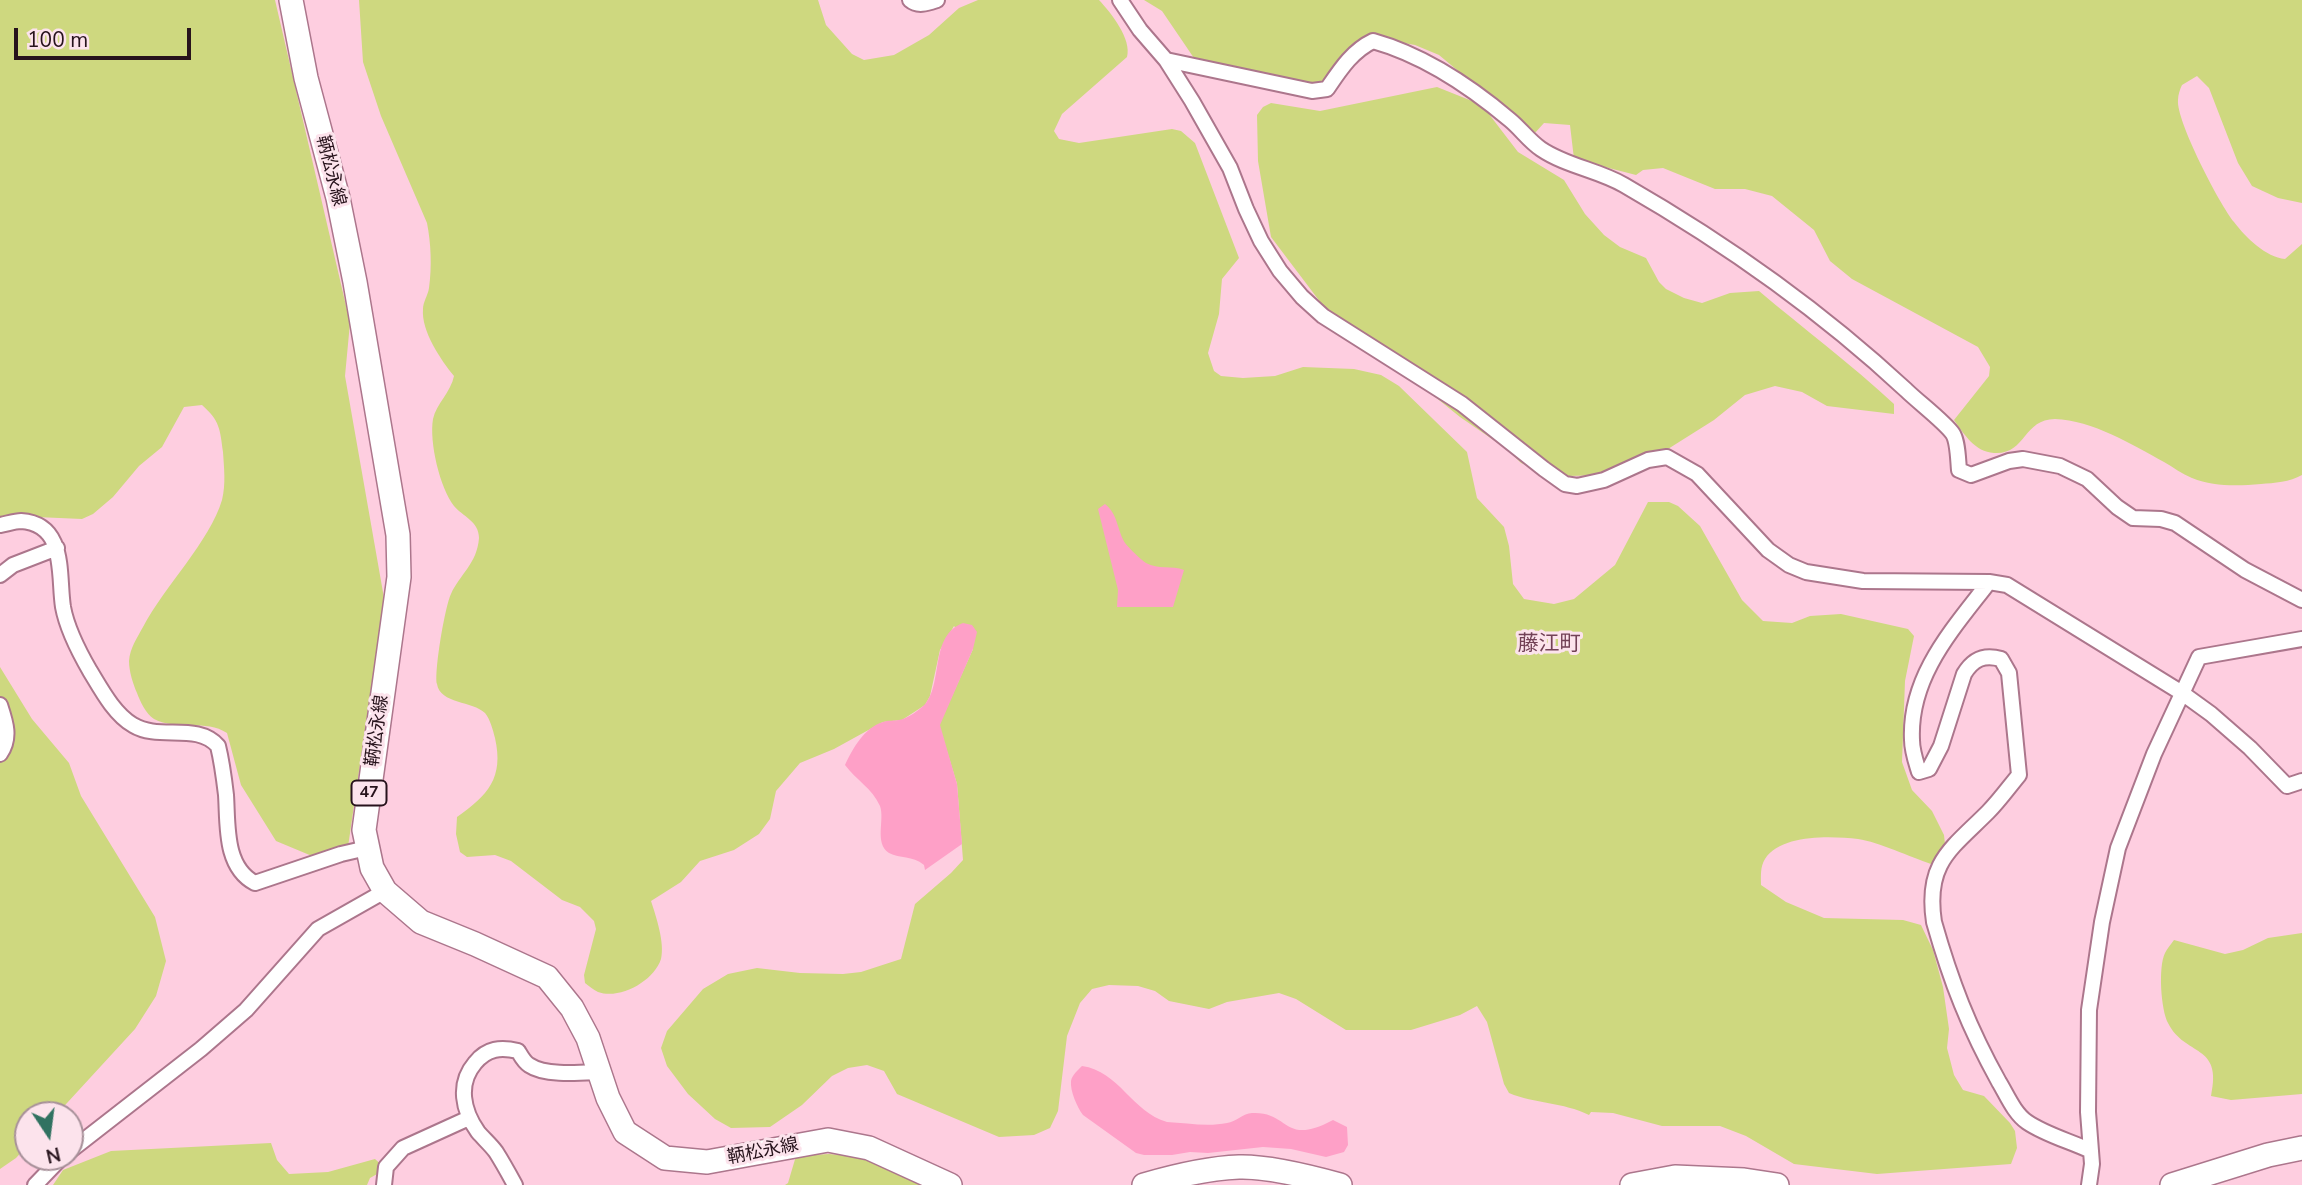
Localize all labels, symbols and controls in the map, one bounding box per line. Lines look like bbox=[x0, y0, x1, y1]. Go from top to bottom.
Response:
scale bar bbox=[18, 14, 194, 58]
text: 100 m bbox=[27, 26, 88, 54]
street label: 鞆松永線 bbox=[311, 133, 349, 209]
district label: 藤江町 bbox=[1518, 632, 1580, 658]
street label: 鞆松永線 bbox=[362, 694, 394, 768]
road number: 47 bbox=[352, 780, 386, 806]
north arrow bbox=[14, 1101, 84, 1171]
street label: 鞆松永線 bbox=[726, 1135, 800, 1169]
text: N bbox=[43, 1140, 63, 1169]

